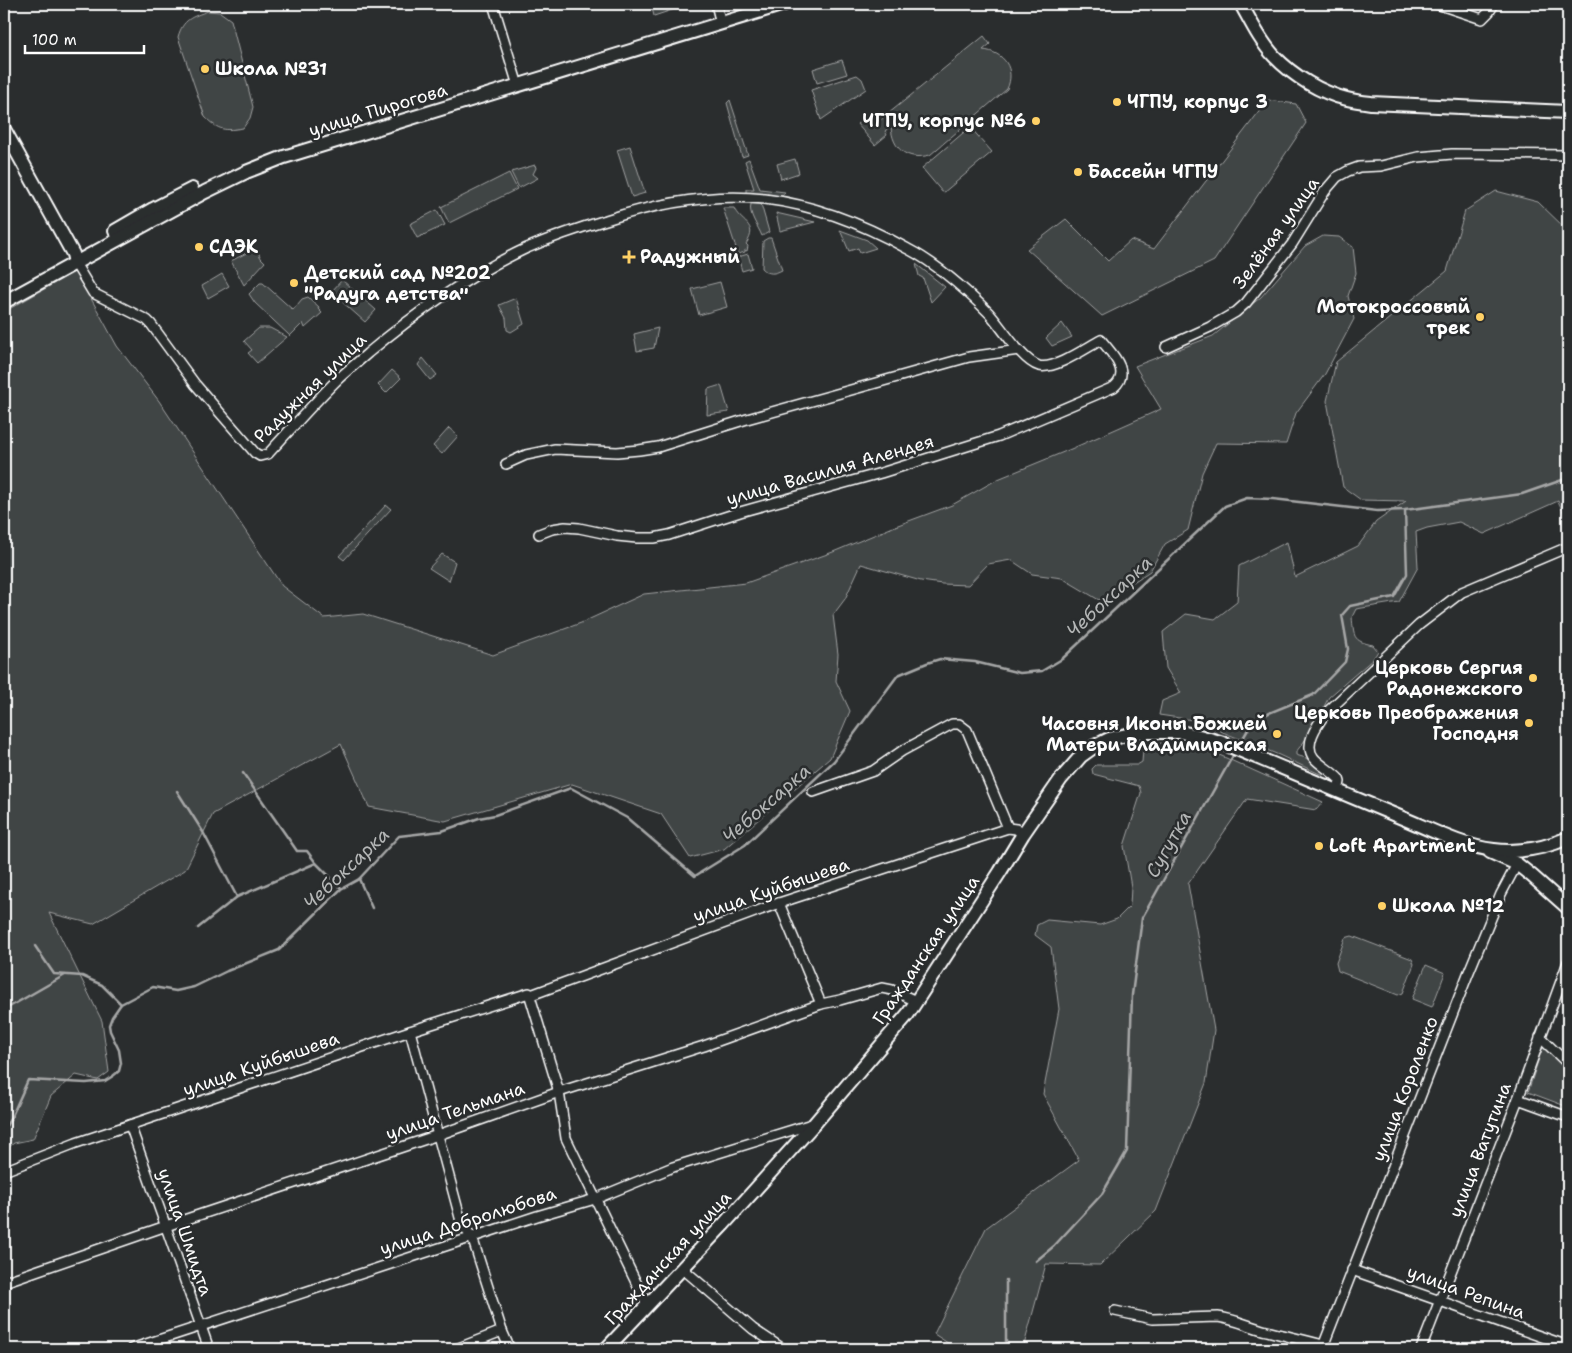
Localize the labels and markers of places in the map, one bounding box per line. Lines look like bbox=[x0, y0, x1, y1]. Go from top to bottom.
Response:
place label: Школа №31 bbox=[215, 57, 327, 81]
marker: Школа №31 bbox=[199, 63, 211, 75]
place label: ЧГПУ, корпус 3 bbox=[1127, 90, 1268, 114]
marker: ЧГПУ, корпус 3 bbox=[1111, 96, 1123, 108]
place label: ЧГПУ, корпус №6 bbox=[862, 109, 1026, 133]
marker: ЧГПУ, корпус №6 bbox=[1030, 115, 1042, 127]
place label: Бассейн ЧГПУ bbox=[1088, 160, 1218, 184]
marker: Бассейн ЧГПУ bbox=[1072, 166, 1084, 178]
place label: СДЭК bbox=[209, 235, 259, 259]
marker: СДЭК bbox=[193, 241, 205, 253]
place label: Радужный bbox=[640, 245, 740, 269]
marker: Радужный bbox=[622, 250, 636, 264]
place label: Детский сад №202 "Радуга детства" bbox=[304, 261, 491, 306]
marker: Детский сад №202 "Радуга детства" bbox=[288, 277, 300, 289]
place label: Мотокроссовый трек bbox=[1317, 295, 1470, 340]
marker: Мотокроссовый трек bbox=[1474, 311, 1486, 323]
place label: Церковь Сергия Радонежского bbox=[1375, 656, 1523, 701]
marker: Церковь Сергия Радонежского bbox=[1527, 672, 1539, 684]
place label: Церковь Преображения Господня bbox=[1294, 701, 1519, 746]
place label: Часовня Иконы Божией Матери Владимирская bbox=[1041, 712, 1267, 757]
marker: Церковь Преображения Господня bbox=[1523, 717, 1535, 729]
marker: Часовня Иконы Божией Матери Владимирская bbox=[1271, 728, 1283, 740]
place label: Loft Apartment bbox=[1329, 834, 1476, 858]
marker: Loft Apartment bbox=[1313, 840, 1325, 852]
place label: Школа №12 bbox=[1392, 894, 1505, 918]
marker: Школа №12 bbox=[1376, 900, 1388, 912]

